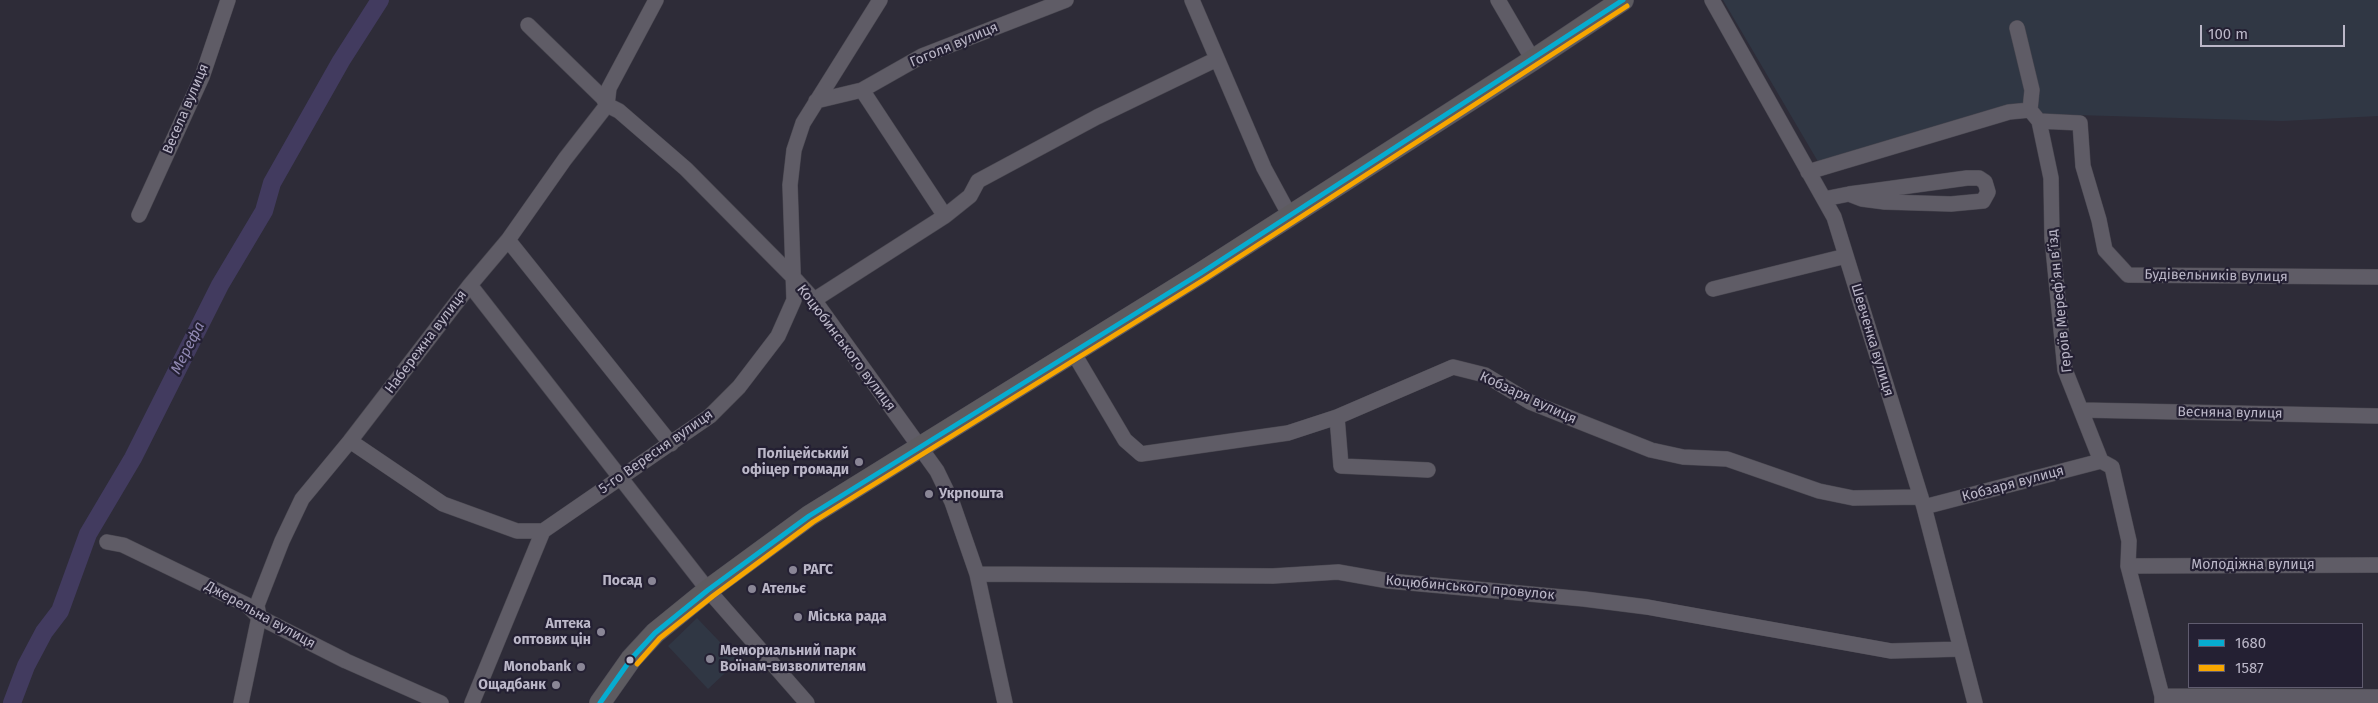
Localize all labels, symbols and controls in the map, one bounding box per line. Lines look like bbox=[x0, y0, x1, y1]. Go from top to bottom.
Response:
scale bar bbox=[2203, 15, 2348, 47]
street label: Гоголя вулиця bbox=[908, 19, 1000, 71]
text: 100 m bbox=[2208, 25, 2248, 43]
street label: Весела вулиця bbox=[159, 61, 213, 157]
street label: Героїв Мерефʼян вʼїзд bbox=[2044, 229, 2076, 373]
street label: Будівельників вулиця bbox=[2144, 266, 2288, 286]
street label: Коцюбинського вулиця bbox=[793, 282, 899, 414]
street label: Шевченка вулиця bbox=[1847, 282, 1897, 398]
street label: Набережна вулиця bbox=[382, 287, 470, 397]
water label: Мерефа bbox=[167, 319, 209, 377]
street label: Кобзаря вулиця bbox=[1477, 368, 1579, 428]
street label: Весняна вулиця bbox=[2177, 404, 2283, 422]
street label: 5-го Вересня вулиця bbox=[596, 406, 716, 498]
place label: Поліцейський офіцер громади bbox=[742, 446, 849, 478]
marker: Поліцейський офіцер громади bbox=[853, 456, 865, 468]
street label: Кобзаря вулиця bbox=[1960, 462, 2066, 506]
place label: Укрпошта bbox=[939, 486, 1004, 502]
marker: Укрпошта bbox=[923, 488, 935, 500]
street label: Молодіжна вулиця bbox=[2191, 557, 2315, 573]
place label: РАГС bbox=[803, 562, 833, 578]
marker: РАГС bbox=[787, 564, 799, 576]
street label: Коцюбинського провулок bbox=[1385, 572, 1555, 604]
place label: Посад bbox=[603, 573, 642, 589]
marker: Посад bbox=[646, 575, 658, 587]
street label: Джерельна вулиця bbox=[202, 578, 318, 652]
place label: Ательє bbox=[762, 581, 806, 597]
marker: Ательє bbox=[746, 583, 758, 595]
place label: Міська рада bbox=[808, 609, 887, 625]
marker: Міська рада bbox=[792, 611, 804, 623]
place label: Аптека оптових цін bbox=[513, 616, 591, 648]
legend bbox=[2188, 623, 2363, 688]
marker: Аптека оптових цін bbox=[595, 626, 607, 638]
text: 1680 bbox=[2235, 634, 2266, 652]
place label: Мемориальний парк Воїнам-визволителям bbox=[720, 643, 866, 676]
marker: Мемориальний парк Воїнам-визволителям bbox=[704, 653, 716, 665]
unlabelled marker bbox=[625, 655, 635, 665]
place label: Monobank bbox=[504, 659, 571, 675]
text: 1587 bbox=[2235, 659, 2264, 677]
marker: Monobank bbox=[575, 661, 587, 673]
place label: Ощадбанк bbox=[478, 677, 546, 693]
marker: Ощадбанк bbox=[550, 679, 562, 691]

